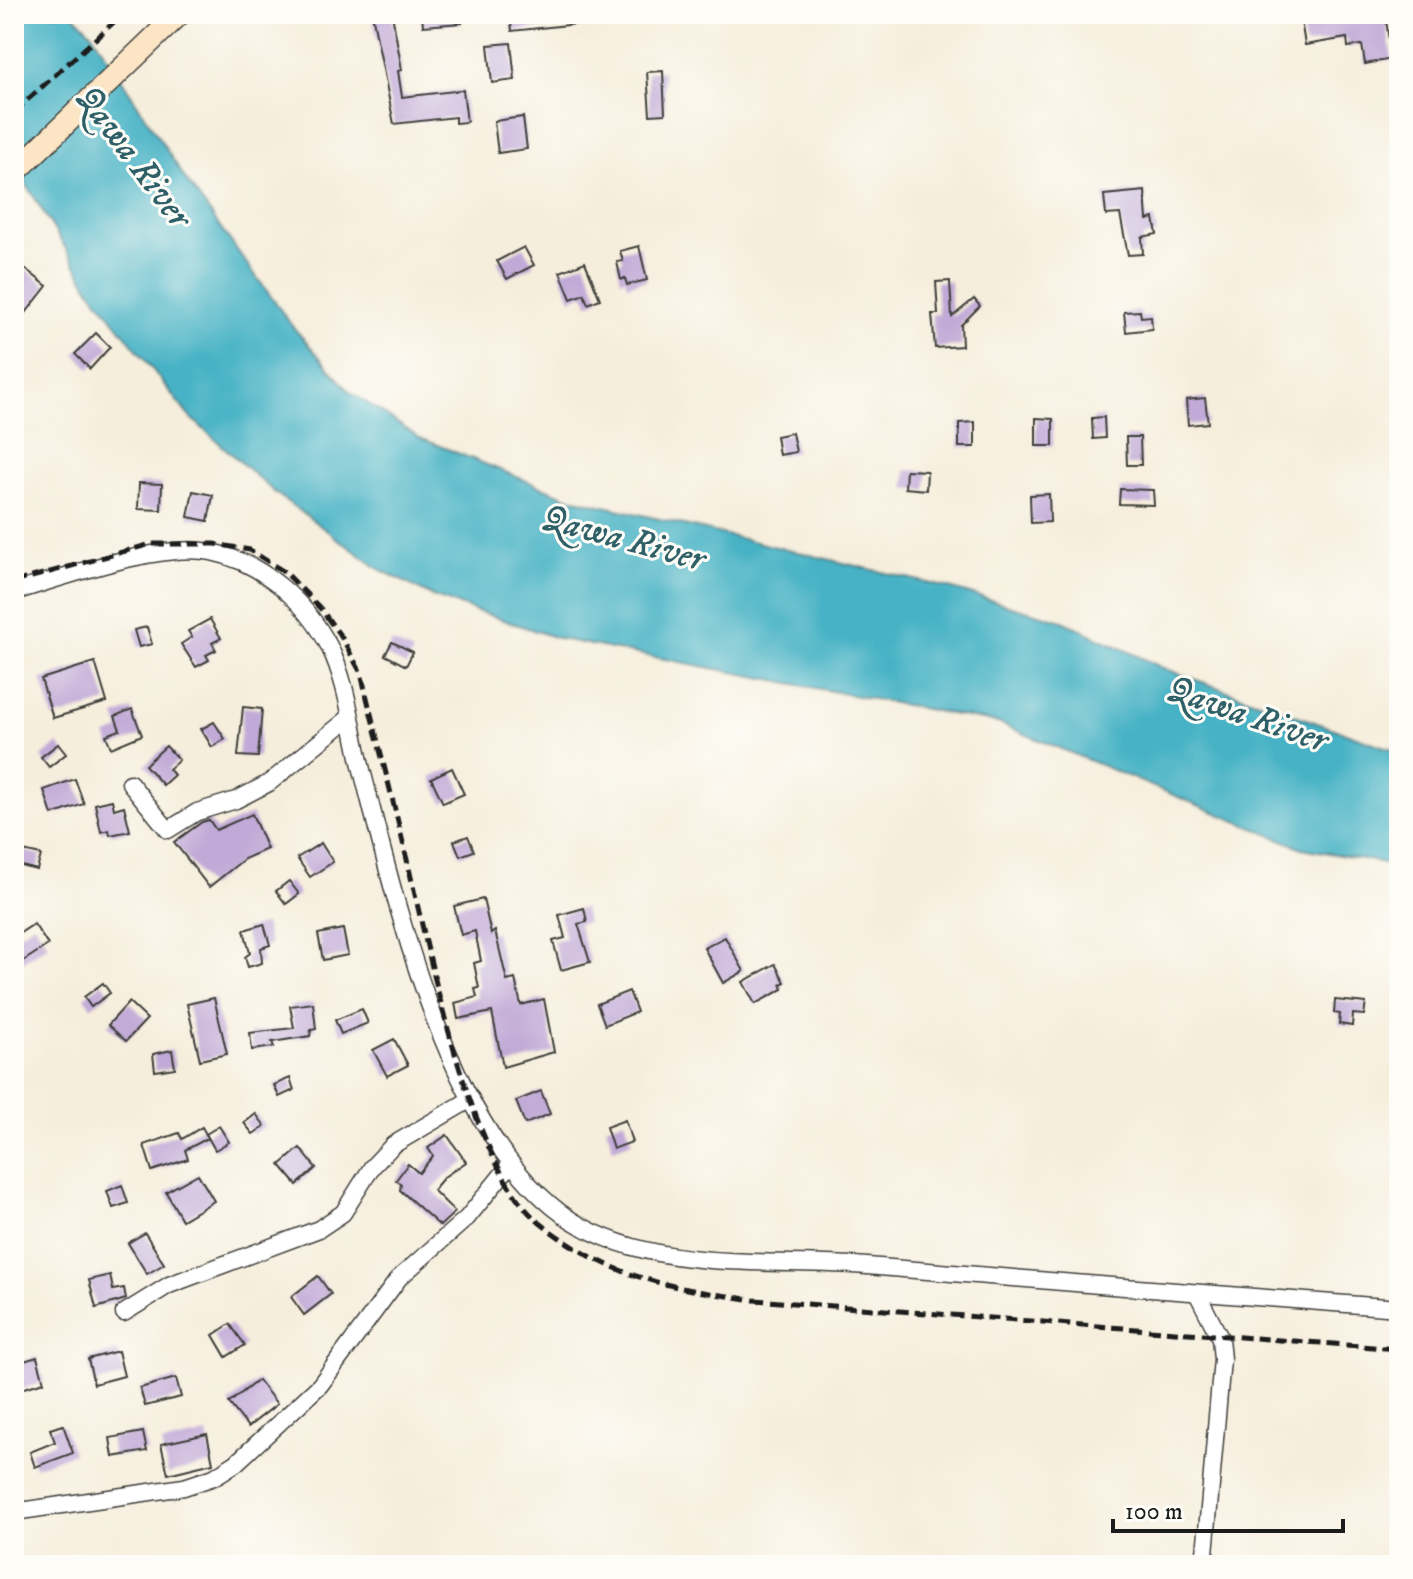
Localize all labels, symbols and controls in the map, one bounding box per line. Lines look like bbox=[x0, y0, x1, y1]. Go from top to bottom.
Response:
water label: Qawa River bbox=[65, 77, 203, 240]
water label: Qawa River bbox=[536, 496, 713, 583]
water label: Qawa River bbox=[1161, 667, 1336, 765]
scale bar bbox=[1113, 1483, 1343, 1533]
text: 100 m bbox=[1125, 1497, 1183, 1527]

